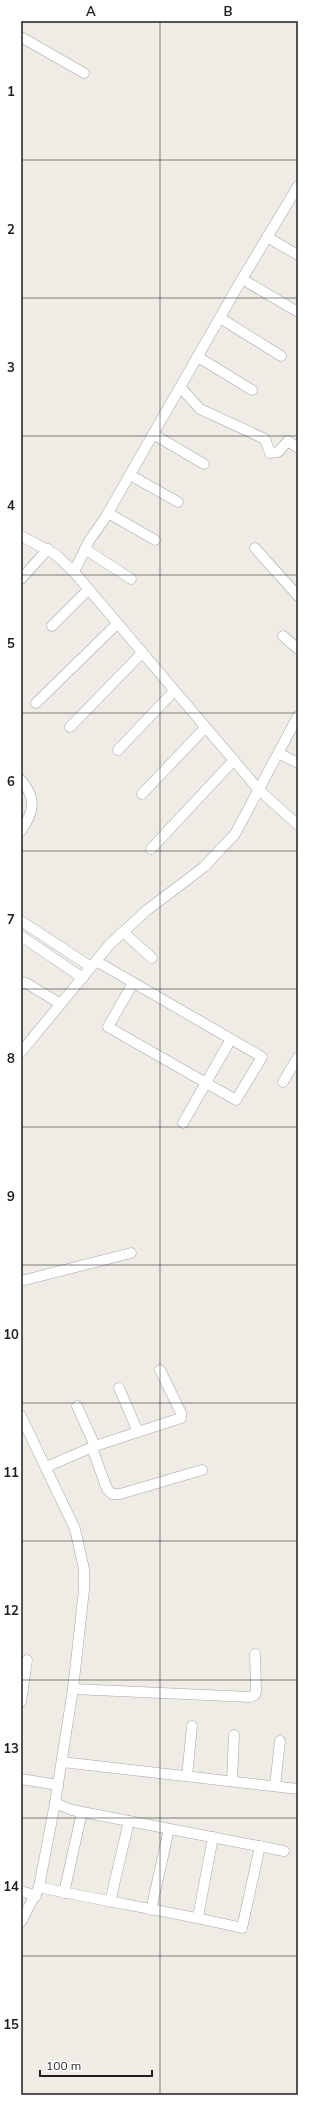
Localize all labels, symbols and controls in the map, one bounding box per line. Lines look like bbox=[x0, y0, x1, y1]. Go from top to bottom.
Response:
text: A bbox=[86, 3, 96, 19]
text: B bbox=[224, 3, 233, 19]
text: 1 bbox=[7, 83, 15, 99]
text: 2 bbox=[7, 221, 15, 237]
text: 3 bbox=[7, 359, 15, 375]
text: 4 bbox=[7, 497, 15, 513]
text: 5 bbox=[7, 635, 15, 651]
text: 6 bbox=[7, 773, 15, 789]
text: 7 bbox=[7, 911, 15, 927]
text: 8 bbox=[7, 1050, 15, 1066]
text: 9 bbox=[7, 1188, 15, 1204]
text: 10 bbox=[3, 1326, 19, 1342]
text: 11 bbox=[3, 1464, 19, 1480]
text: 12 bbox=[3, 1602, 19, 1618]
text: 13 bbox=[3, 1740, 19, 1756]
text: 14 bbox=[3, 1878, 19, 1894]
text: 15 bbox=[3, 2016, 19, 2032]
scale bar bbox=[40, 2052, 152, 2078]
text: 100 m bbox=[46, 2058, 81, 2073]

